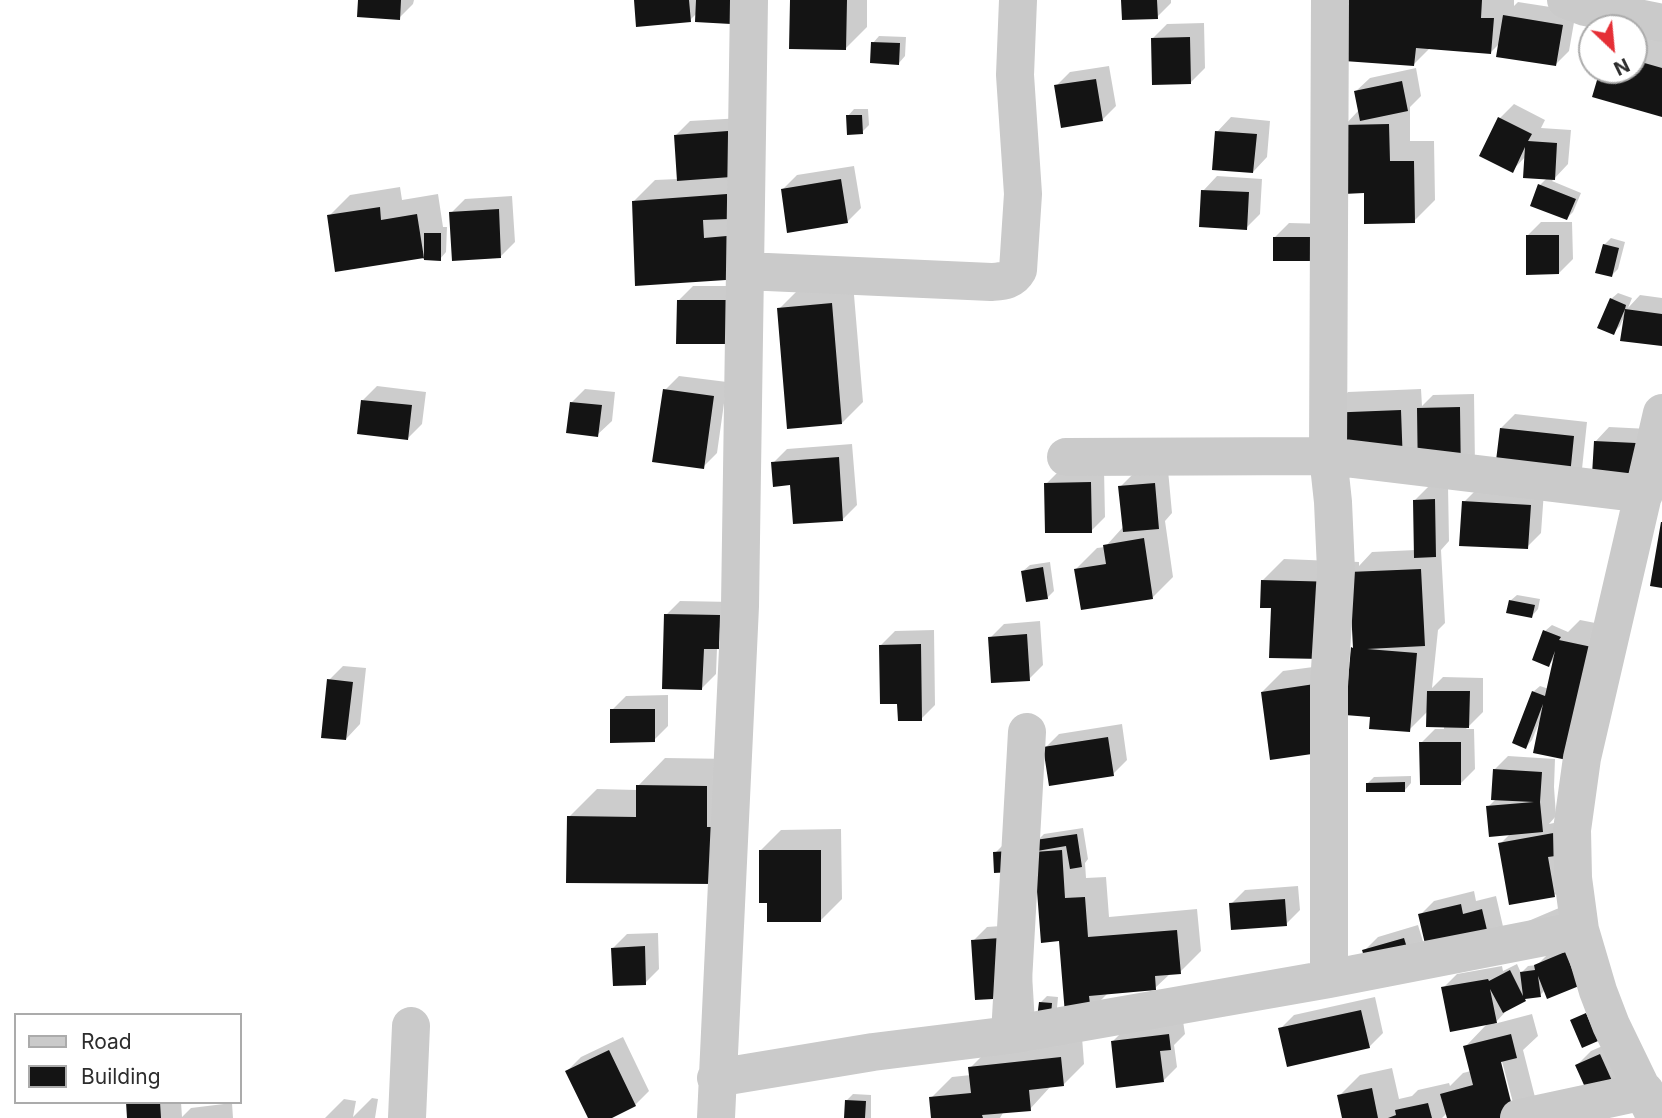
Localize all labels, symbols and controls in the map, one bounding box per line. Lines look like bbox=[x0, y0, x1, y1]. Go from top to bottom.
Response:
north arrow bbox=[1578, 14, 1648, 84]
text: N bbox=[1610, 53, 1633, 80]
legend bbox=[14, 1013, 242, 1104]
text: Road bbox=[81, 1029, 132, 1054]
text: Building bbox=[81, 1064, 161, 1089]

